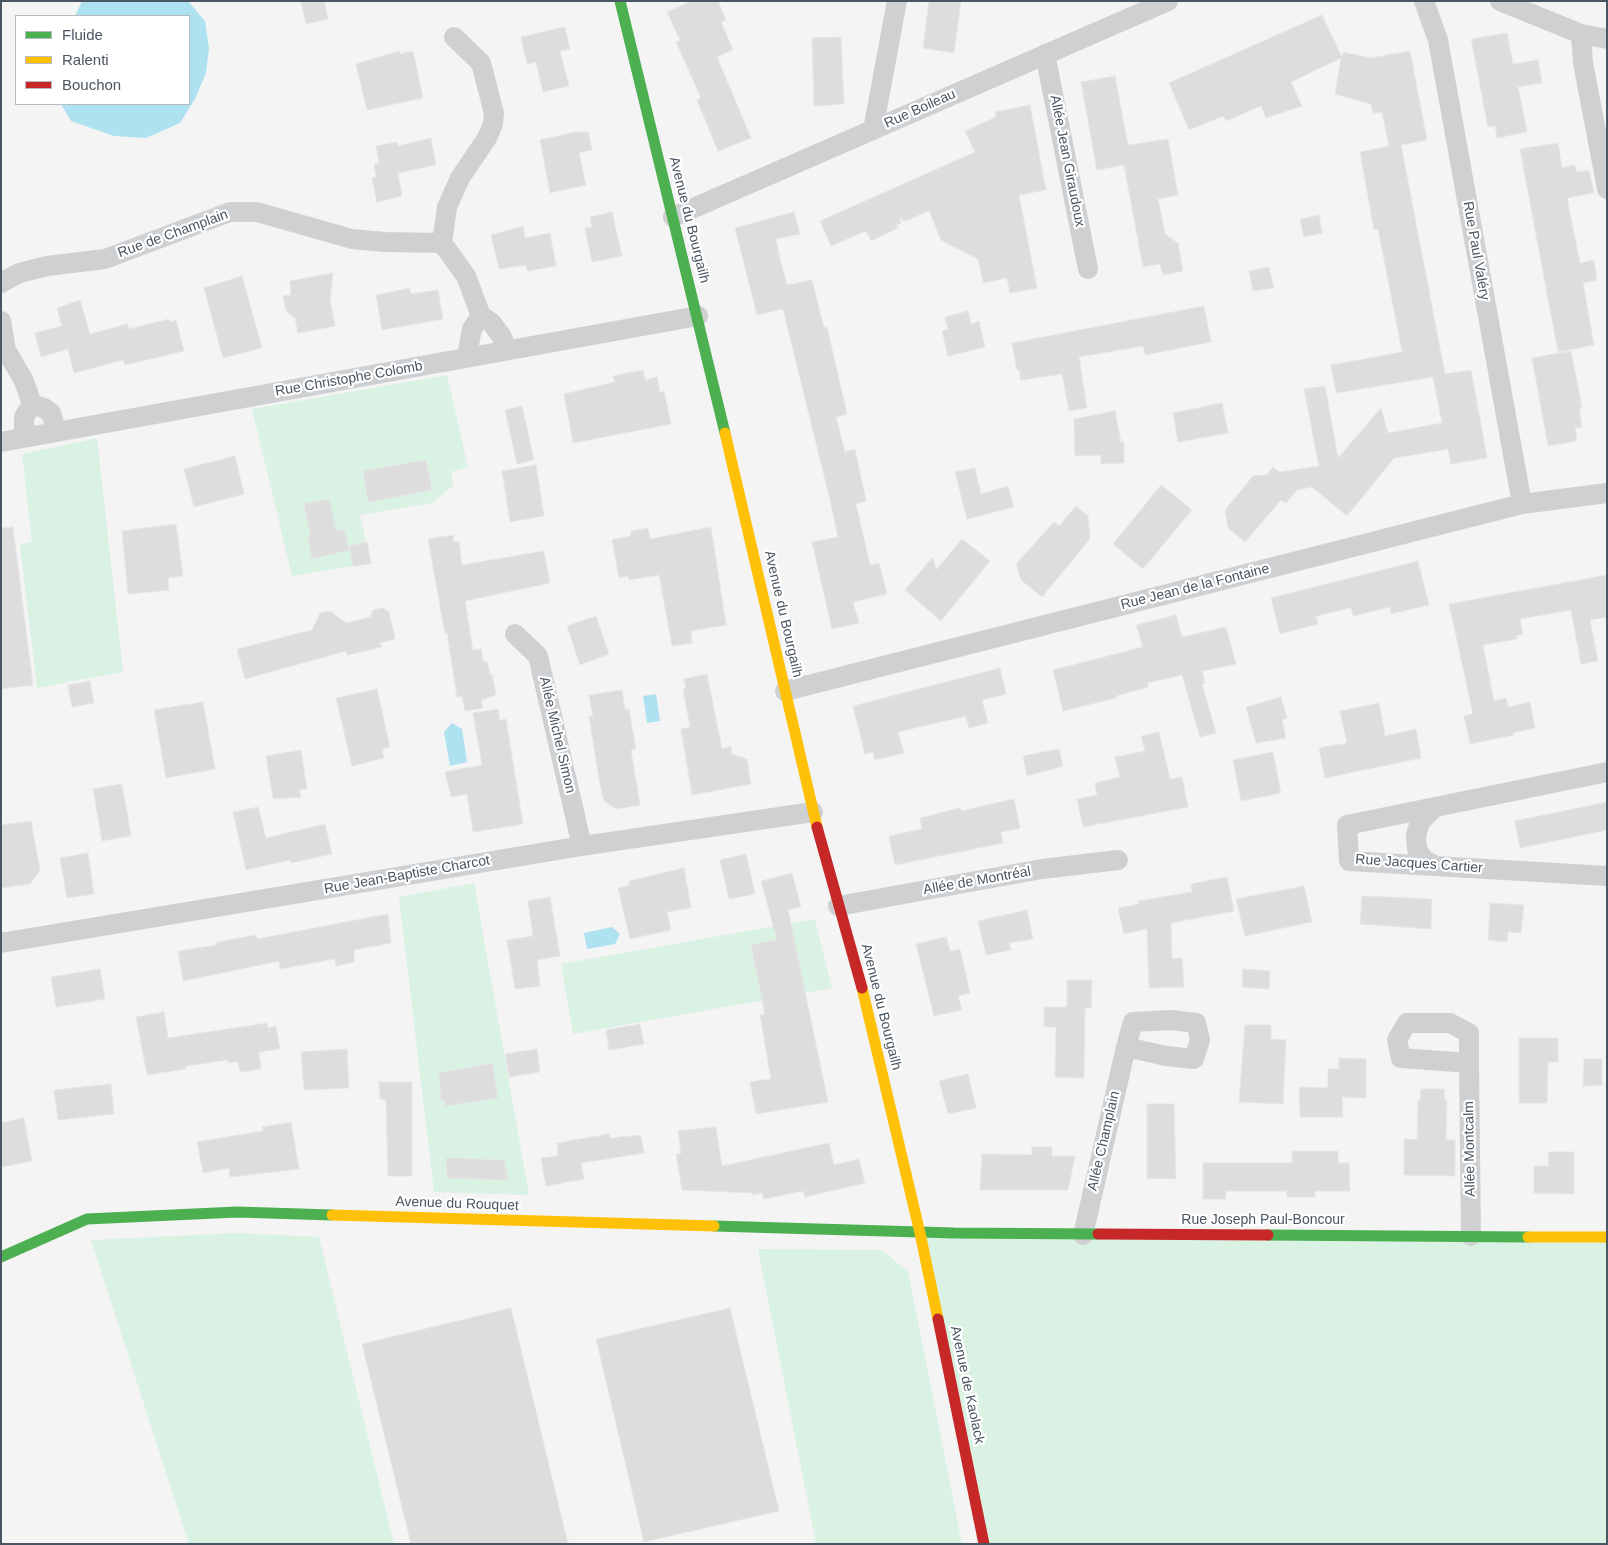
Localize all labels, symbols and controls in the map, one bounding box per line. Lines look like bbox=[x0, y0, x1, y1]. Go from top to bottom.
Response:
legend bbox=[15, 15, 190, 105]
text: Fluide bbox=[62, 26, 103, 43]
text: Ralenti bbox=[62, 51, 109, 68]
text: Bouchon bbox=[62, 76, 121, 93]
street label: Rue Boileau bbox=[882, 86, 958, 132]
street label: Allée Jean Giraudoux bbox=[1046, 94, 1088, 228]
street label: Avenue du Bourgailh bbox=[665, 155, 713, 285]
street label: Rue Paul Valéry bbox=[1459, 200, 1493, 302]
street label: Rue de Champlain bbox=[116, 206, 230, 262]
street label: Rue Christophe Colomb bbox=[274, 358, 424, 400]
street label: Avenue du Bourgailh bbox=[760, 549, 806, 679]
street label: Rue Jean de la Fontaine bbox=[1119, 560, 1271, 614]
street label: Allée Michel Simon bbox=[535, 675, 579, 795]
street label: Rue Jacques Cartier bbox=[1355, 851, 1483, 877]
street label: Rue Jean-Baptiste Charcot bbox=[323, 852, 491, 898]
street label: Allée de Montréal bbox=[922, 863, 1032, 899]
street label: Avenue du Bourgailh bbox=[857, 942, 905, 1072]
street label: Allée Champlain bbox=[1084, 1089, 1124, 1193]
street label: Allée Montcalm bbox=[1461, 1101, 1479, 1197]
street label: Avenue du Rouquet bbox=[395, 1193, 519, 1215]
street label: Rue Joseph Paul-Boncour bbox=[1181, 1212, 1345, 1228]
street label: Avenue de Kaolack bbox=[946, 1324, 988, 1446]

